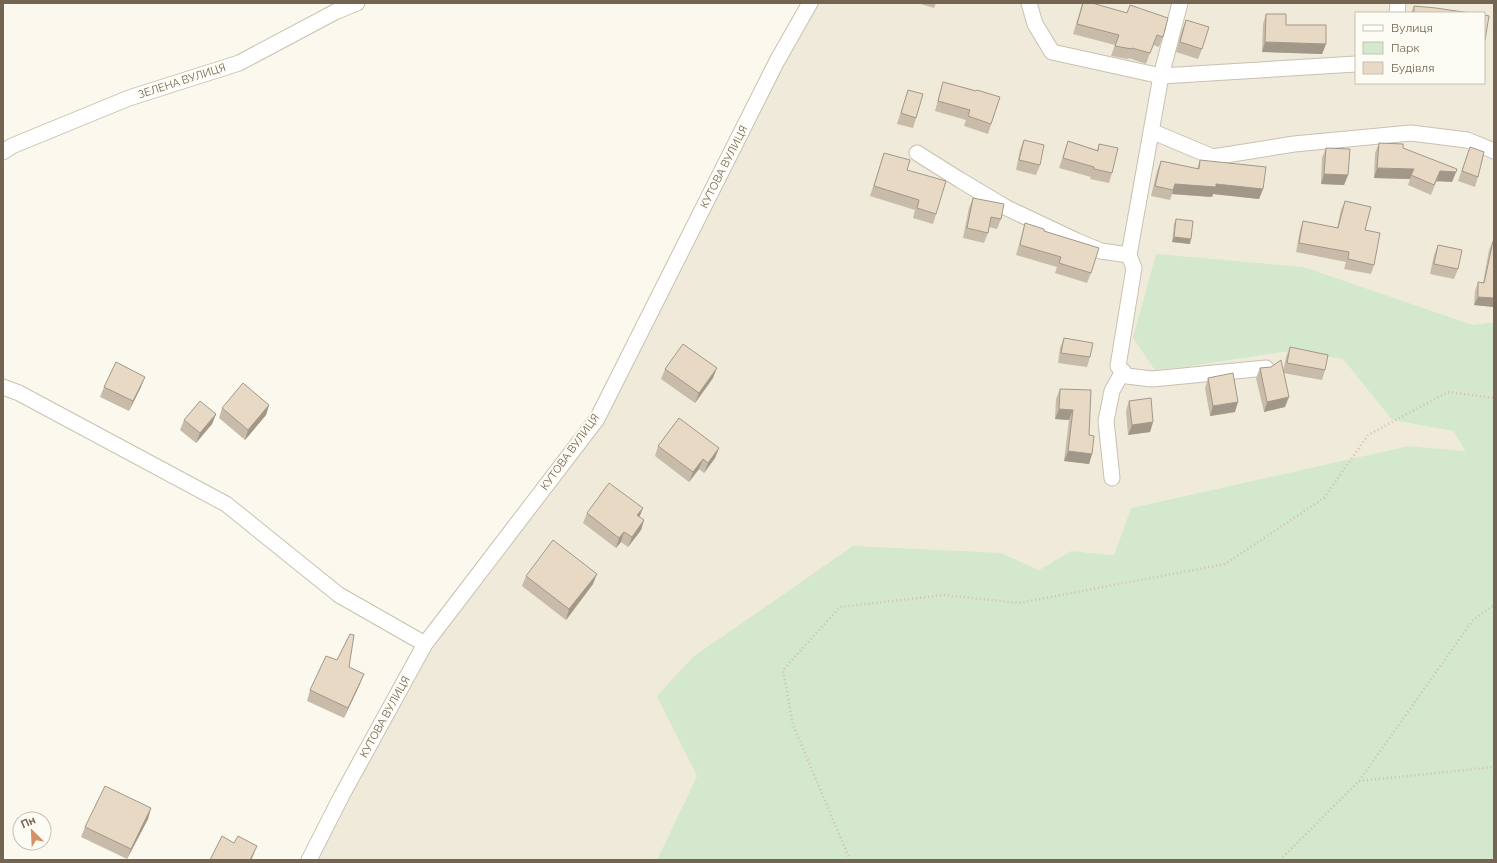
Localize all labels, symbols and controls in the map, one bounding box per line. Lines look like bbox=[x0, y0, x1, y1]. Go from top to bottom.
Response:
legend bbox=[1355, 12, 1485, 84]
text: Вулиця bbox=[1391, 21, 1433, 35]
text: Парк bbox=[1391, 41, 1420, 55]
street label: ЗЕЛЕНА ВУЛИЦЯ bbox=[137, 61, 227, 101]
text: Будівля bbox=[1391, 61, 1434, 75]
street label: КУТОВА ВУЛИЦЯ bbox=[698, 123, 750, 211]
street label: КУТОВА ВУЛИЦЯ bbox=[538, 411, 602, 493]
street label: КУТОВА ВУЛИЦЯ bbox=[357, 674, 413, 760]
north arrow bbox=[12, 811, 52, 851]
text: Пн bbox=[19, 813, 37, 831]

